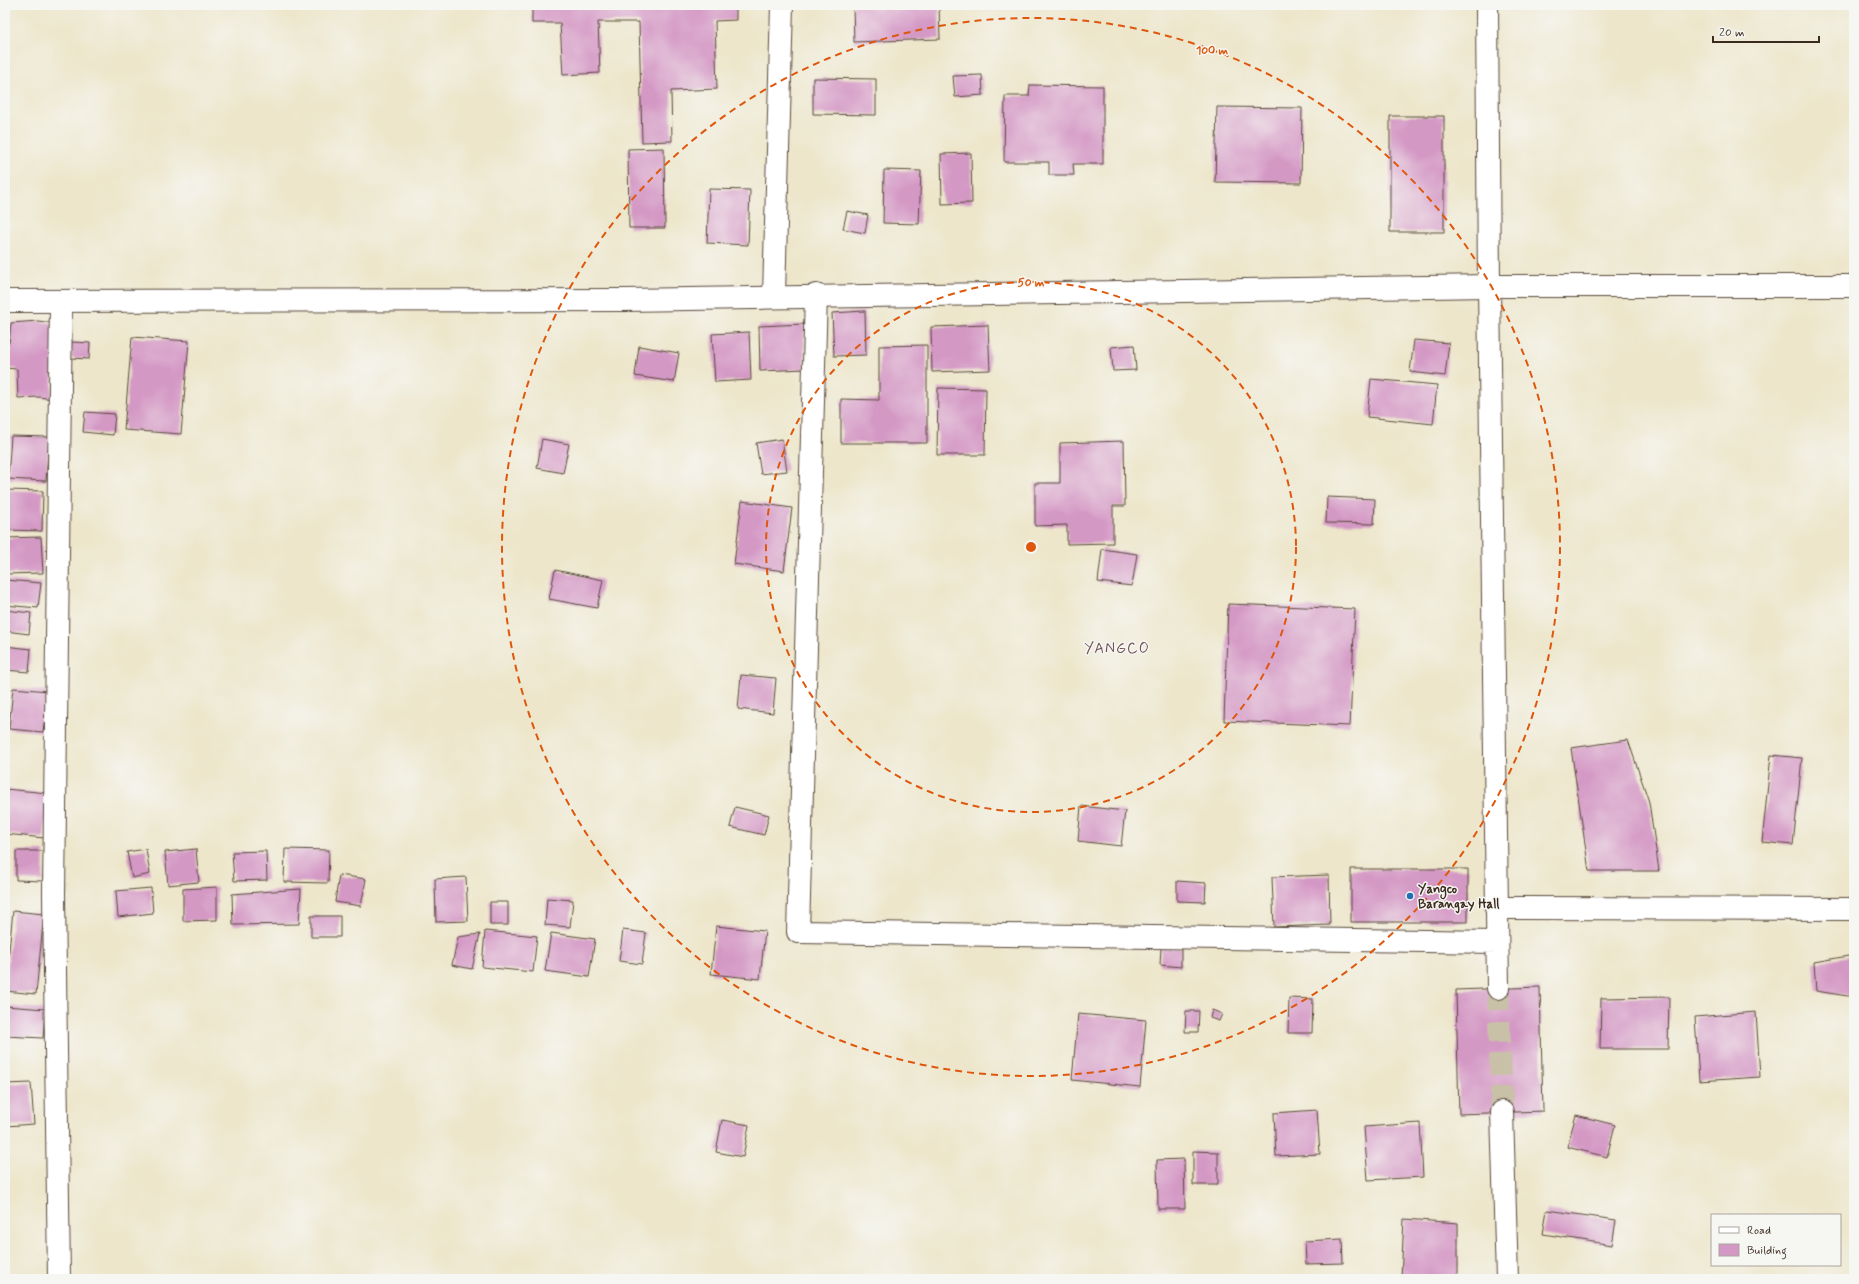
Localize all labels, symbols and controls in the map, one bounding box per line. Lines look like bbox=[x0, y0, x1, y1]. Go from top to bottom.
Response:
scale bar bbox=[1713, 18, 1819, 44]
text: 20 m bbox=[1719, 25, 1745, 41]
text: 100 m bbox=[1196, 43, 1229, 59]
text: 50 m bbox=[1018, 275, 1045, 291]
centre of rings bbox=[1024, 540, 1038, 554]
district label: YANGCO bbox=[1084, 639, 1150, 659]
place label: Yangco Barangay Hall bbox=[1418, 881, 1500, 914]
marker: Yangco Barangay Hall bbox=[1405, 891, 1415, 901]
legend bbox=[1711, 1214, 1841, 1266]
text: Road bbox=[1747, 1223, 1771, 1239]
text: Building bbox=[1747, 1243, 1787, 1260]

